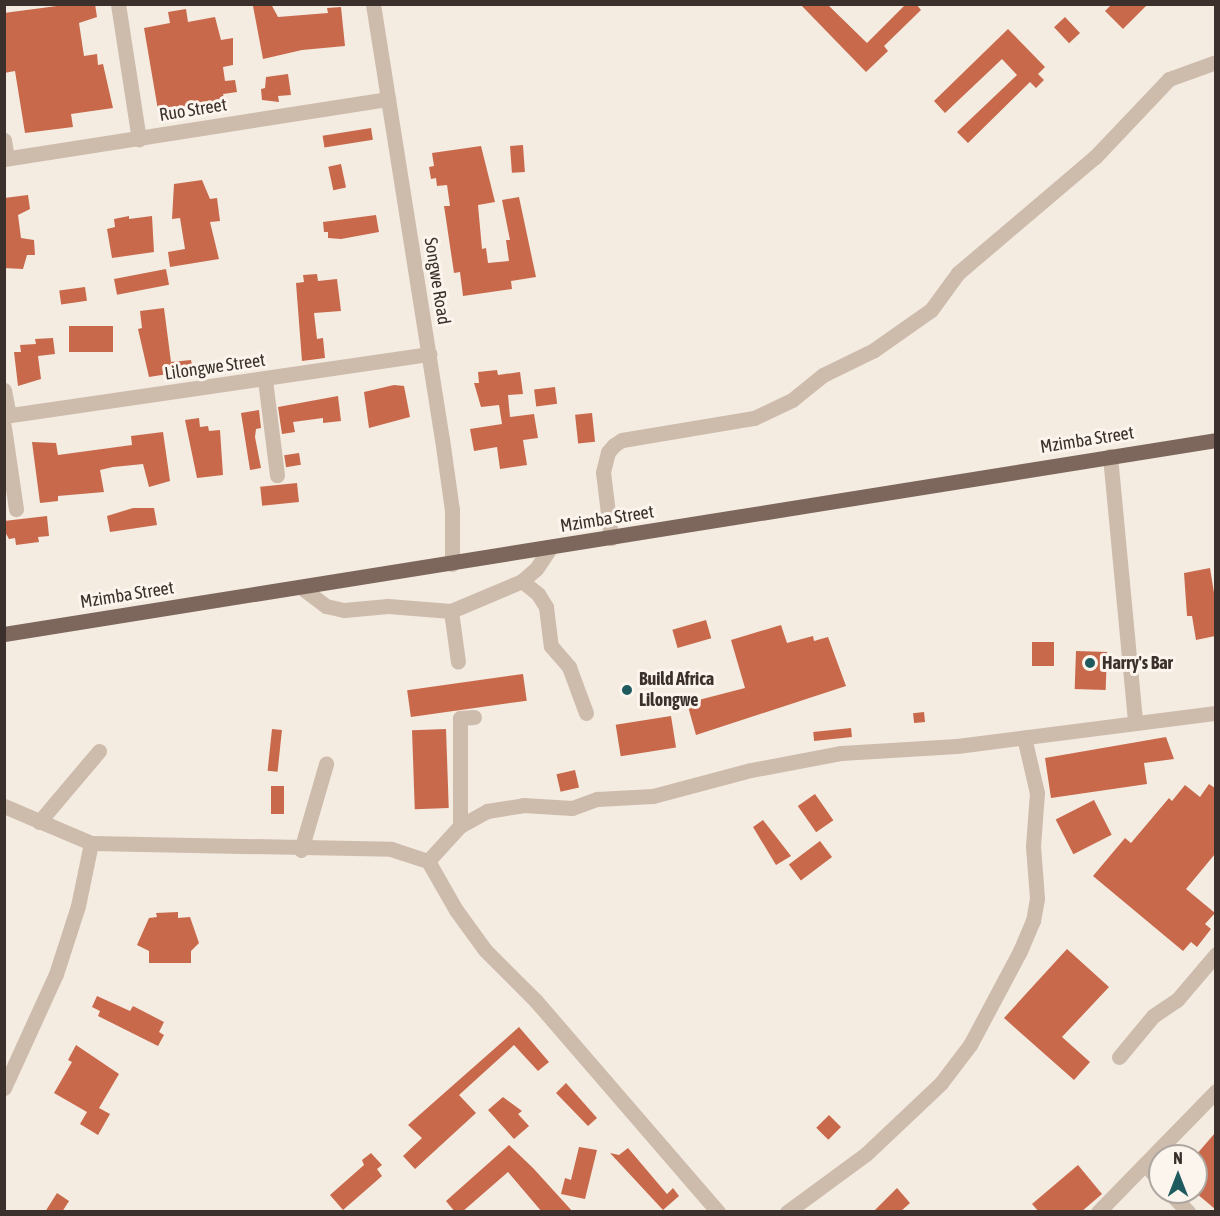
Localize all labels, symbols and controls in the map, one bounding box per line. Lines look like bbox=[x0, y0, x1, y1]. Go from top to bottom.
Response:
street label: Ruo Street bbox=[158, 94, 228, 126]
street label: Songwe Road bbox=[419, 236, 455, 326]
street label: Lilongwe Street bbox=[163, 349, 267, 385]
street label: Mzimba Street bbox=[1039, 422, 1135, 458]
street label: Mzimba Street bbox=[559, 501, 655, 537]
street label: Mzimba Street bbox=[79, 577, 175, 613]
place label: Harry's Bar bbox=[1102, 652, 1173, 674]
marker: Harry's Bar bbox=[1083, 656, 1097, 670]
place label: Build Africa Lilongwe bbox=[639, 669, 714, 712]
marker: Build Africa Lilongwe bbox=[620, 683, 634, 697]
north arrow bbox=[1148, 1144, 1208, 1204]
text: N bbox=[1173, 1149, 1183, 1167]

